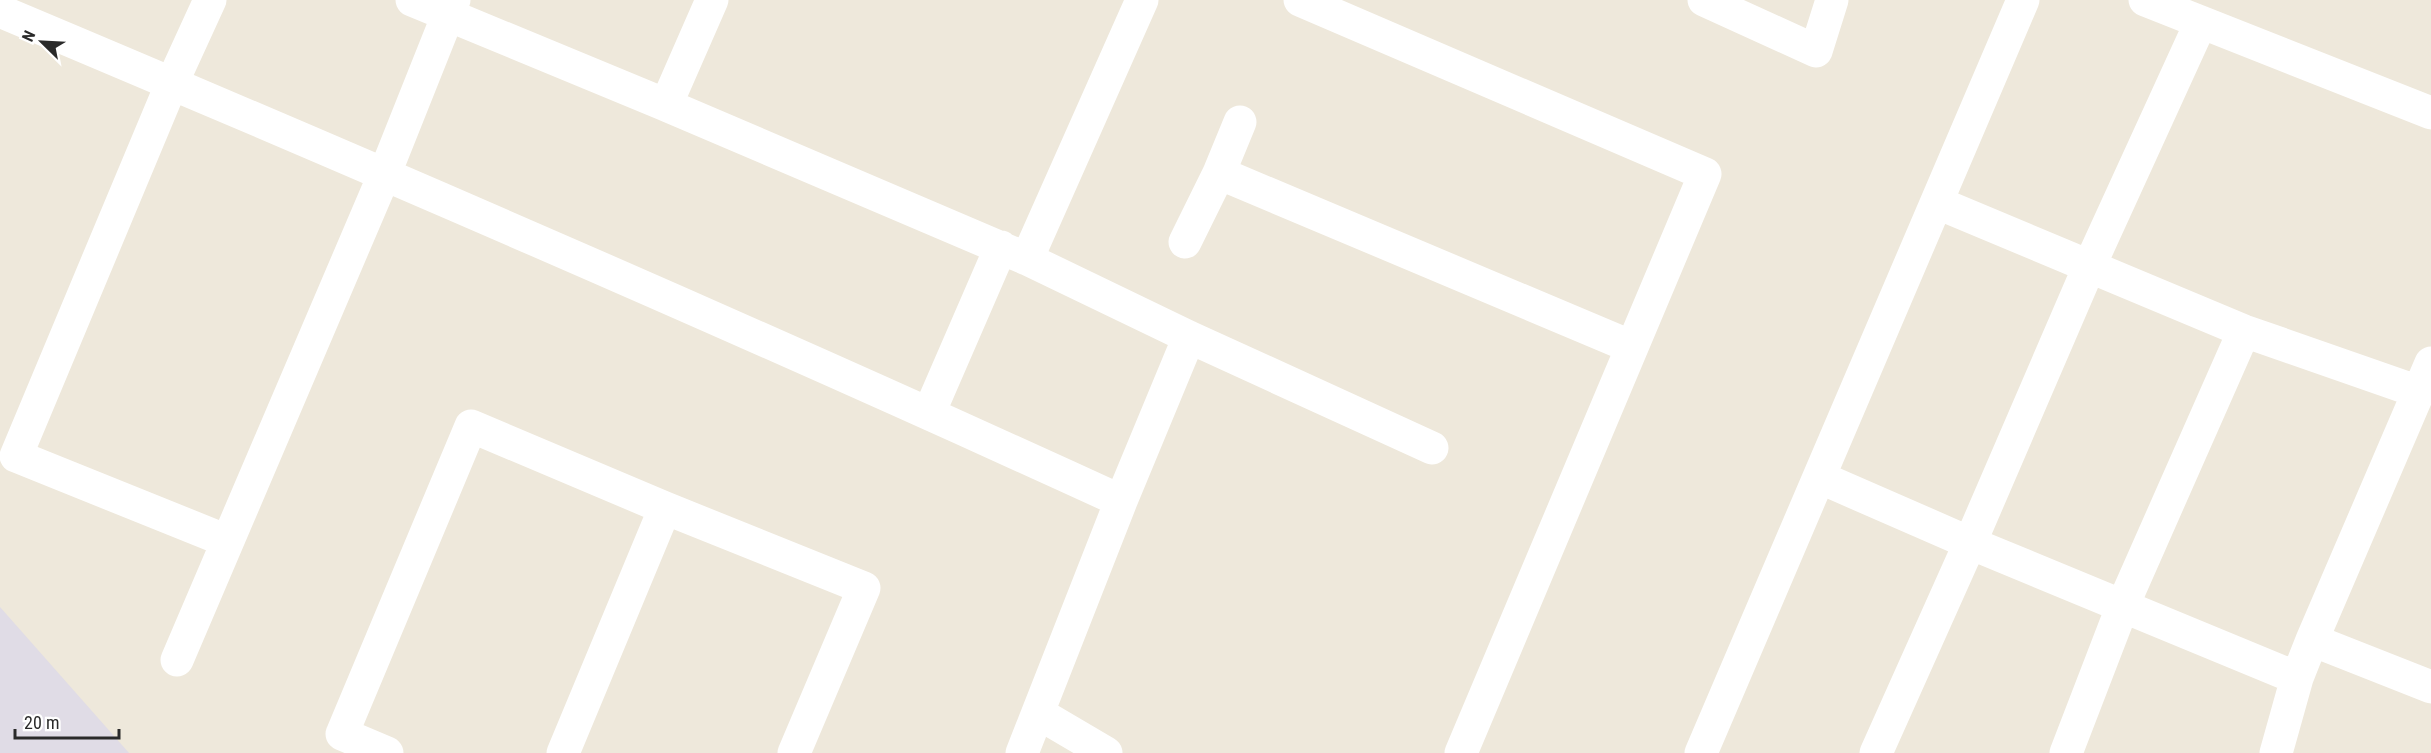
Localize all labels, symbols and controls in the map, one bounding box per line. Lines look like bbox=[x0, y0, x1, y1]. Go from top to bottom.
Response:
north arrow bbox=[12, 12, 72, 72]
text: N bbox=[18, 28, 39, 44]
scale bar bbox=[15, 702, 118, 740]
text: 20 m bbox=[24, 712, 59, 733]

